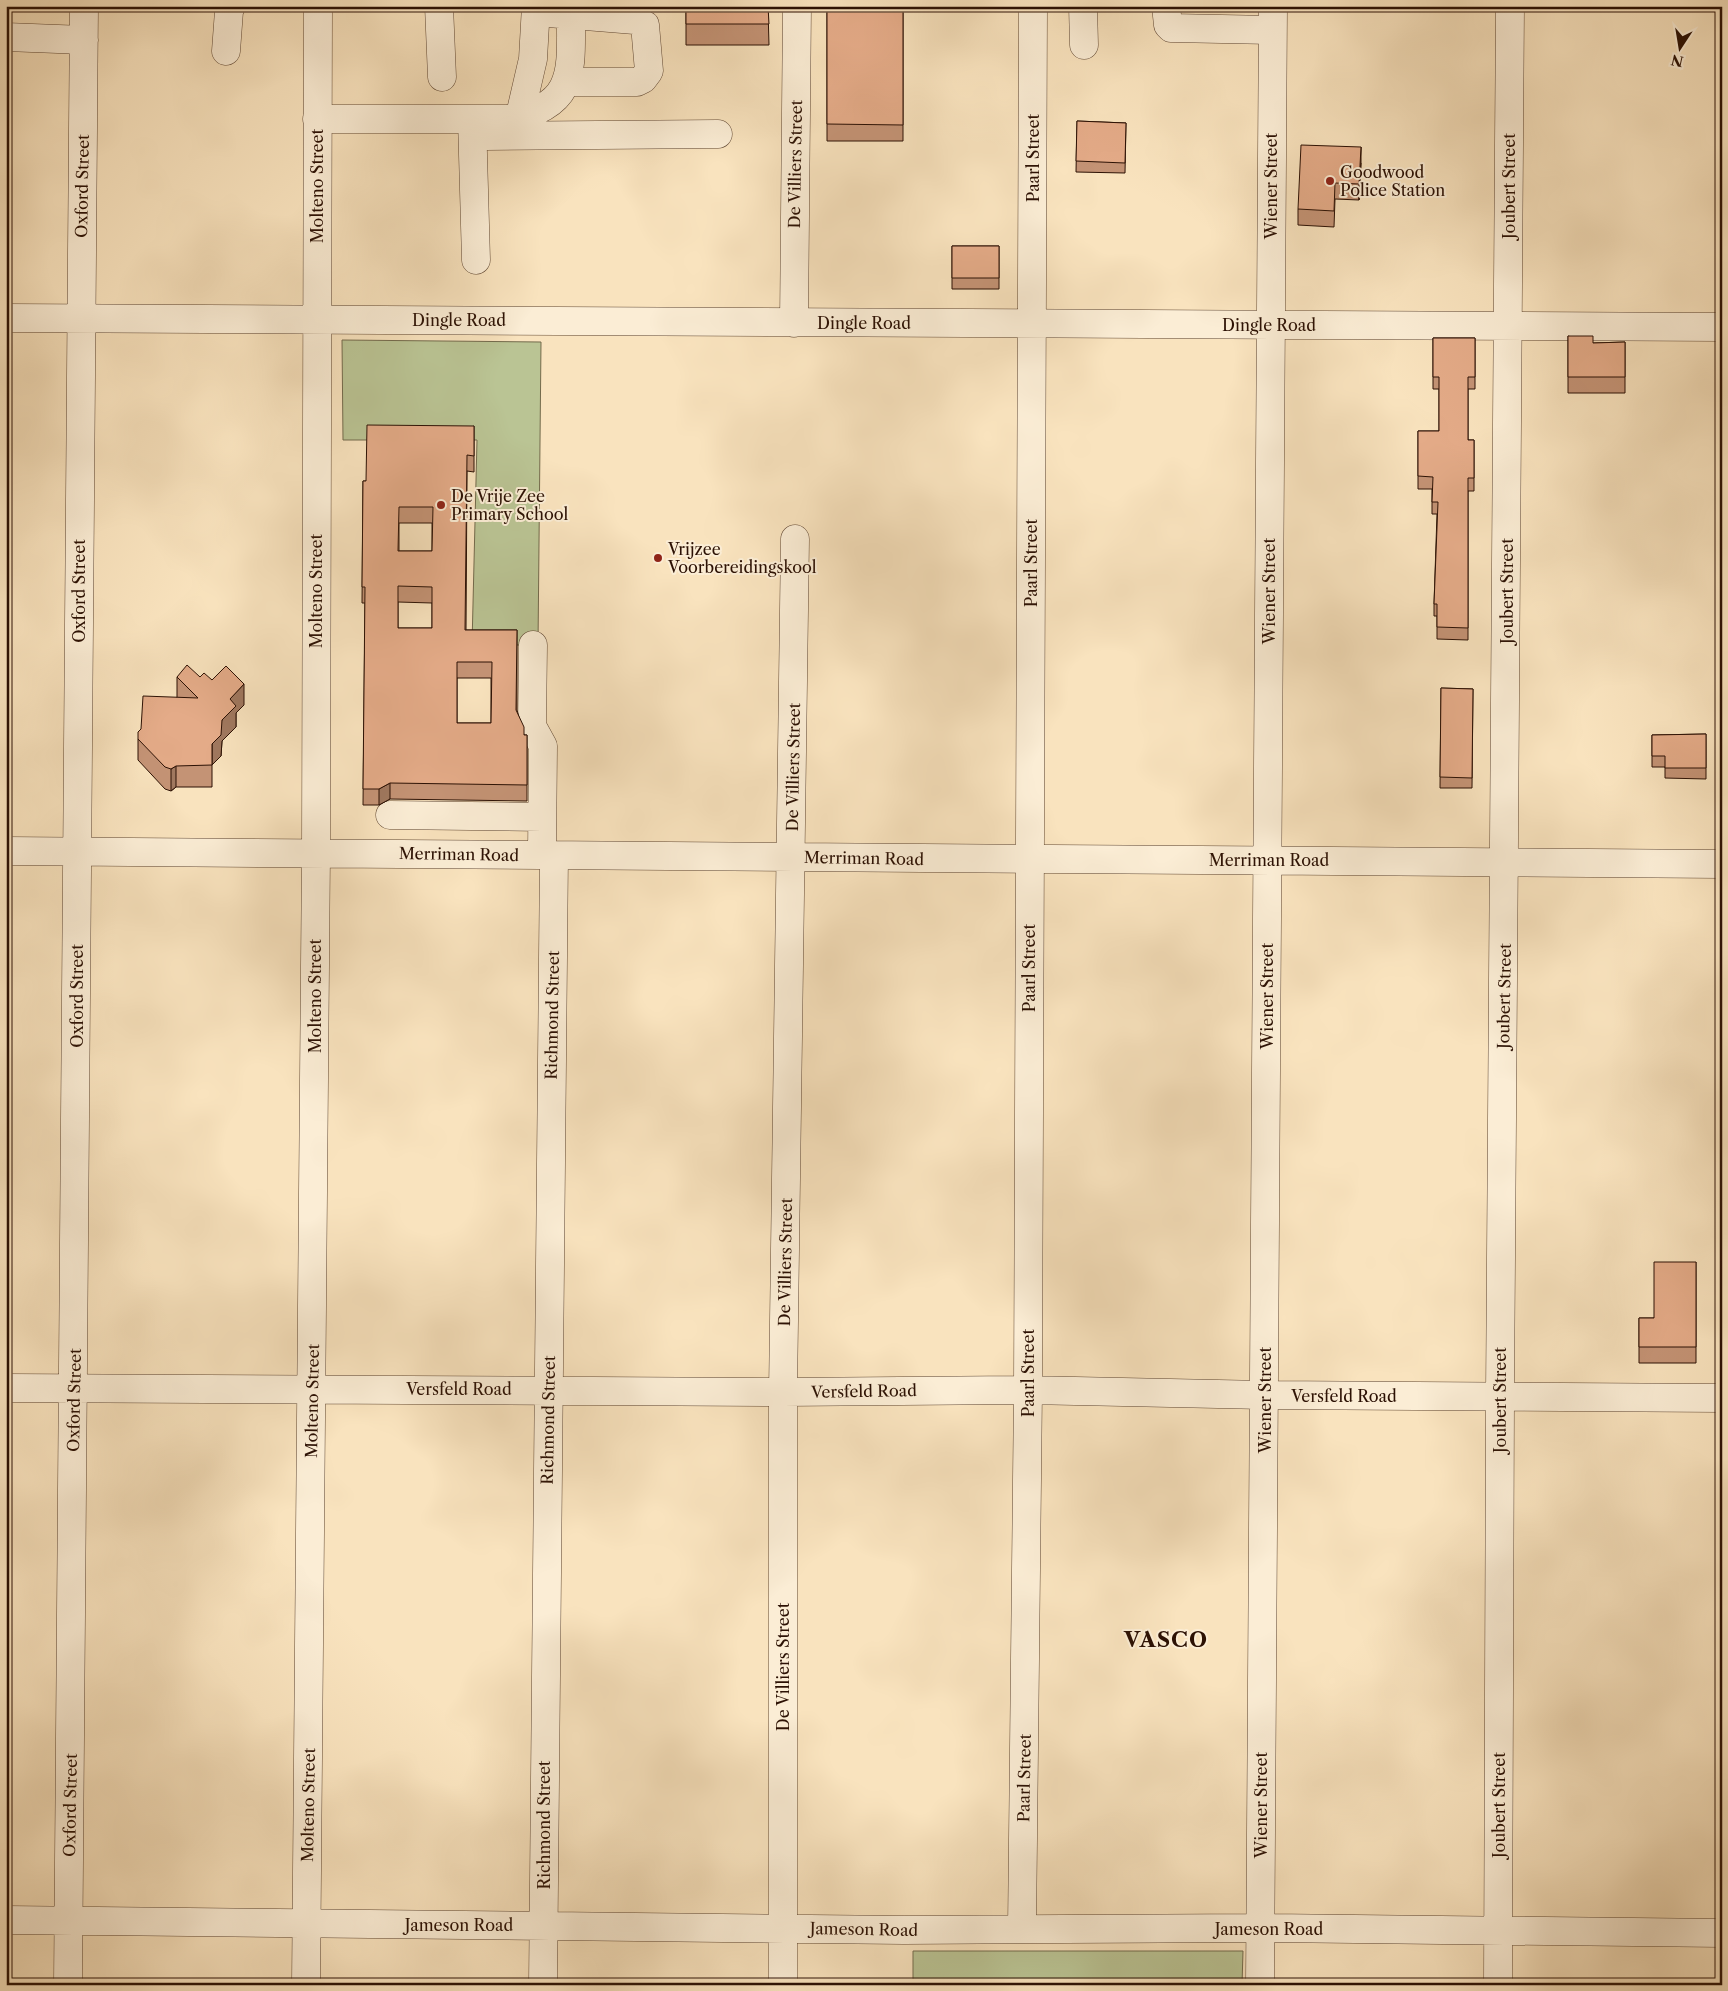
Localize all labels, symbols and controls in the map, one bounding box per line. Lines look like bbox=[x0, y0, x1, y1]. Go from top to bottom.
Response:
north arrow bbox=[1656, 22, 1706, 72]
text: N bbox=[1669, 51, 1685, 71]
street label: De Villiers Street bbox=[784, 99, 806, 228]
street label: Paarl Street bbox=[1023, 114, 1043, 202]
street label: Molteno Street bbox=[307, 128, 327, 243]
street label: Wiener Street bbox=[1261, 132, 1281, 240]
street label: Joubert Street bbox=[1499, 133, 1519, 242]
street label: Oxford Street bbox=[71, 134, 93, 238]
place label: Goodwood Police Station bbox=[1340, 162, 1445, 200]
marker: Goodwood Police Station bbox=[1324, 175, 1336, 187]
street label: Dingle Road bbox=[412, 310, 506, 330]
street label: Dingle Road bbox=[817, 313, 911, 333]
street label: Dingle Road bbox=[1222, 315, 1316, 335]
place label: De Vrije Zee Primary School bbox=[451, 486, 569, 524]
marker: De Vrije Zee Primary School bbox=[435, 499, 447, 511]
street label: Paarl Street bbox=[1021, 519, 1041, 607]
street label: Molteno Street bbox=[306, 533, 326, 648]
street label: Wiener Street bbox=[1259, 537, 1279, 645]
street label: Joubert Street bbox=[1497, 538, 1517, 647]
street label: Oxford Street bbox=[69, 539, 89, 643]
place label: Vrijzee Voorbereidingskool bbox=[667, 539, 817, 577]
marker: Vrijzee Voorbereidingskool bbox=[652, 552, 664, 564]
street label: De Villiers Street bbox=[782, 702, 804, 831]
street label: Merriman Road bbox=[399, 843, 520, 865]
street label: Merriman Road bbox=[804, 847, 925, 869]
street label: Merriman Road bbox=[1209, 850, 1329, 870]
street label: Paarl Street bbox=[1019, 924, 1039, 1012]
street label: Molteno Street bbox=[305, 938, 325, 1053]
street label: Wiener Street bbox=[1257, 942, 1277, 1050]
street label: Joubert Street bbox=[1493, 943, 1515, 1052]
street label: Oxford Street bbox=[67, 944, 87, 1048]
street label: Richmond Street bbox=[541, 950, 563, 1080]
street label: De Villiers Street bbox=[774, 1197, 796, 1326]
street label: Paarl Street bbox=[1018, 1329, 1038, 1417]
street label: Molteno Street bbox=[301, 1343, 323, 1458]
street label: Wiener Street bbox=[1255, 1346, 1275, 1454]
street label: Joubert Street bbox=[1490, 1347, 1510, 1456]
street label: Oxford Street bbox=[63, 1348, 85, 1452]
street label: Richmond Street bbox=[537, 1355, 559, 1485]
street label: Versfeld Road bbox=[405, 1379, 512, 1399]
street label: Versfeld Road bbox=[810, 1380, 917, 1402]
street label: Versfeld Road bbox=[1290, 1386, 1397, 1406]
street label: De Villiers Street bbox=[773, 1602, 793, 1731]
district label: VASCO bbox=[1123, 1627, 1208, 1652]
street label: Paarl Street bbox=[1013, 1733, 1035, 1822]
street label: Molteno Street bbox=[297, 1747, 319, 1862]
street label: Wiener Street bbox=[1251, 1751, 1271, 1859]
street label: Joubert Street bbox=[1489, 1752, 1509, 1861]
street label: Oxford Street bbox=[59, 1753, 81, 1857]
street label: Richmond Street bbox=[534, 1760, 554, 1890]
street label: Jameson Road bbox=[402, 1915, 513, 1935]
street label: Jameson Road bbox=[807, 1918, 919, 1940]
street label: Jameson Road bbox=[1212, 1919, 1323, 1939]

